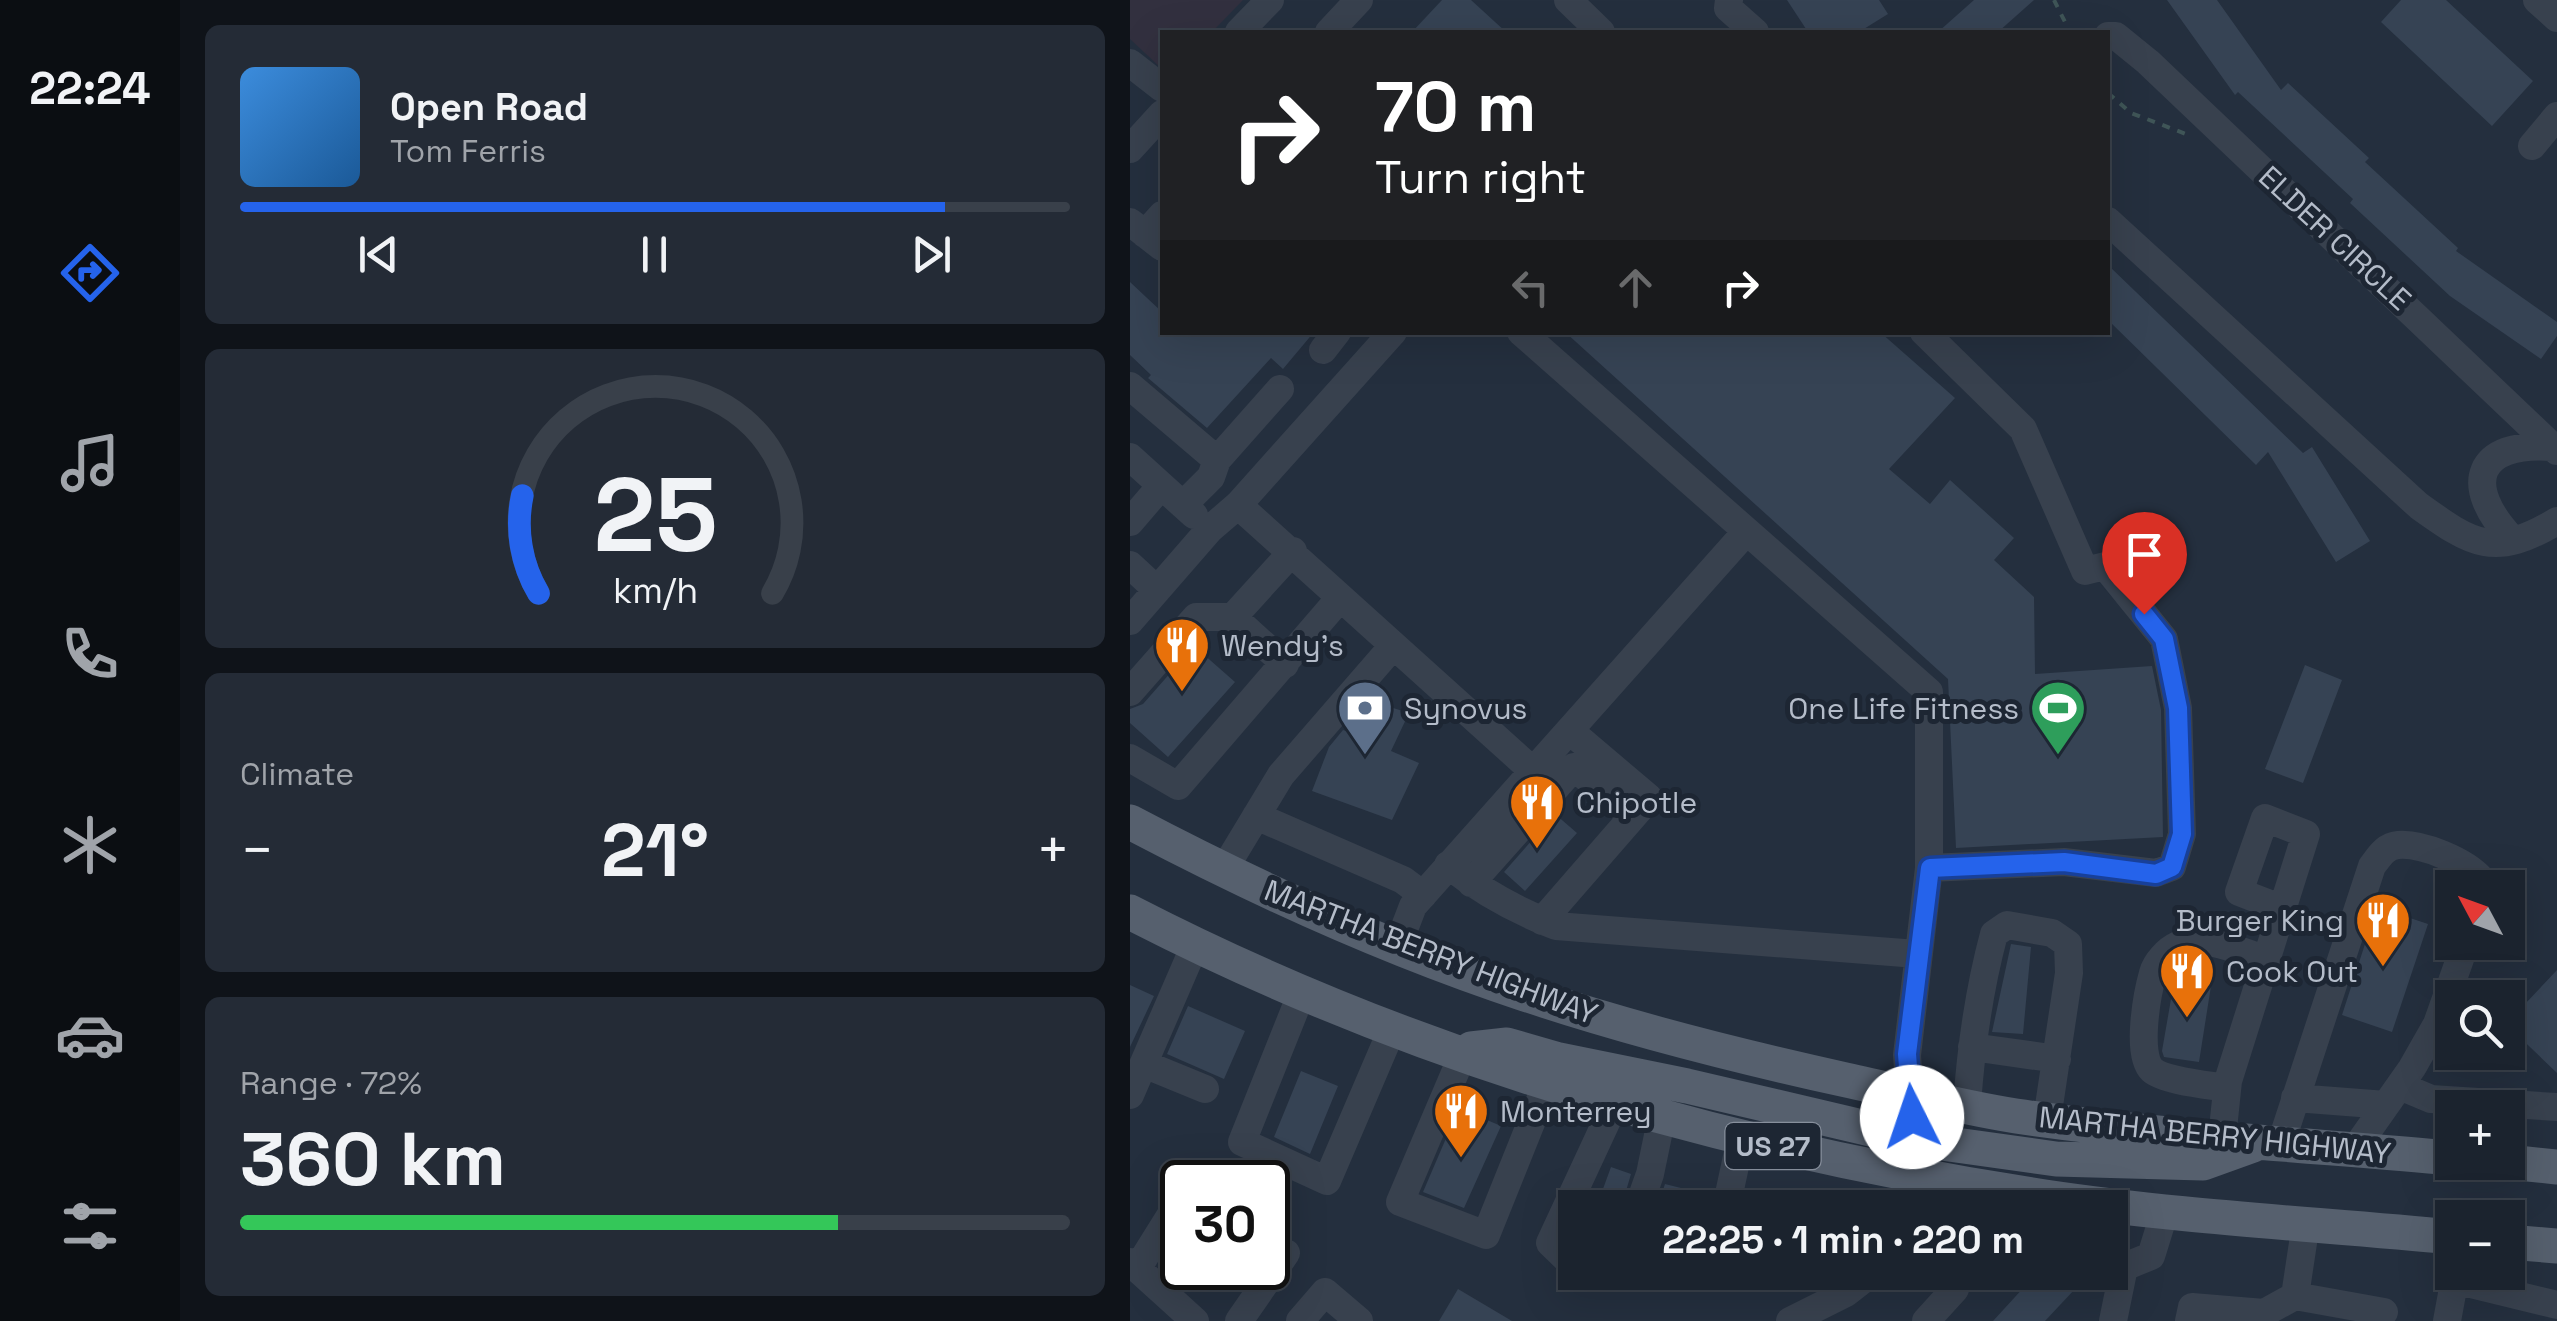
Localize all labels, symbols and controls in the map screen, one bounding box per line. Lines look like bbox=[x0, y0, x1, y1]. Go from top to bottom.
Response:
text: 22:24 bbox=[29, 60, 151, 117]
text: 70 m bbox=[1375, 62, 1536, 151]
icon: right bbox=[1210, 70, 1340, 200]
text: Open Road bbox=[390, 83, 588, 131]
text: Tom Ferris bbox=[390, 131, 546, 171]
text: Turn right bbox=[1375, 149, 1586, 206]
street label: ELDER CIRCLE bbox=[2250, 157, 2420, 319]
icon: previous bbox=[351, 227, 406, 282]
icon: pause bbox=[627, 227, 682, 282]
icon: next bbox=[904, 227, 959, 282]
icon: directions bbox=[55, 238, 125, 308]
icon: left bbox=[1503, 260, 1558, 315]
icon: ahead bbox=[1608, 260, 1663, 315]
icon: right bbox=[1713, 260, 1768, 315]
icon: music bbox=[55, 428, 125, 498]
text: 25 bbox=[593, 449, 717, 581]
pin bbox=[2102, 512, 2187, 615]
icon: arrive bbox=[2117, 527, 2172, 582]
text: km/h bbox=[612, 568, 698, 613]
restaurant icon: Wendy's bbox=[1152, 615, 1212, 694]
icon: phone bbox=[55, 619, 125, 689]
place label: Wendy's bbox=[1221, 626, 1344, 665]
bank icon: Synovus bbox=[1335, 678, 1395, 757]
sports icon: One Life Fitness bbox=[2028, 678, 2088, 757]
place label: Synovus bbox=[1404, 689, 1527, 728]
place label: One Life Fitness bbox=[1788, 689, 2019, 728]
text: Climate bbox=[240, 754, 354, 794]
restaurant icon: Chipotle bbox=[1507, 772, 1567, 851]
place label: Chipotle bbox=[1576, 783, 1697, 822]
text: 21° bbox=[601, 802, 709, 898]
icon: climate bbox=[55, 810, 125, 880]
text: − bbox=[240, 815, 274, 885]
text: + bbox=[1036, 815, 1070, 885]
street label: MARTHA BERRY HIGHWAY bbox=[1259, 870, 1603, 1034]
north arrow bbox=[2435, 870, 2525, 960]
map controls bbox=[2435, 870, 2525, 1290]
restaurant icon: Burger King bbox=[2353, 890, 2413, 969]
place label: Burger King bbox=[2176, 901, 2344, 940]
restaurant icon: Cook Out bbox=[2157, 941, 2217, 1020]
place label: Cook Out bbox=[2226, 952, 2358, 991]
button: search bbox=[2435, 980, 2525, 1070]
icon: car bbox=[55, 1000, 125, 1070]
text: Range · 72% bbox=[240, 1063, 422, 1103]
position arrow bbox=[1860, 1065, 1964, 1169]
restaurant icon: Monterrey bbox=[1431, 1081, 1491, 1160]
button: + bbox=[2435, 1090, 2525, 1180]
place label: Monterrey bbox=[1500, 1092, 1652, 1131]
street label: MARTHA BERRY HIGHWAY bbox=[2037, 1097, 2393, 1173]
text: 360 km bbox=[240, 1111, 506, 1207]
road number: US 27 bbox=[1726, 1123, 1820, 1169]
speed limit sign: 30 bbox=[1160, 1160, 1290, 1290]
icon: filters bbox=[55, 1191, 125, 1261]
button: − bbox=[2435, 1200, 2525, 1290]
text: 22:25 · 1 min · 220 m bbox=[1662, 1216, 2024, 1264]

